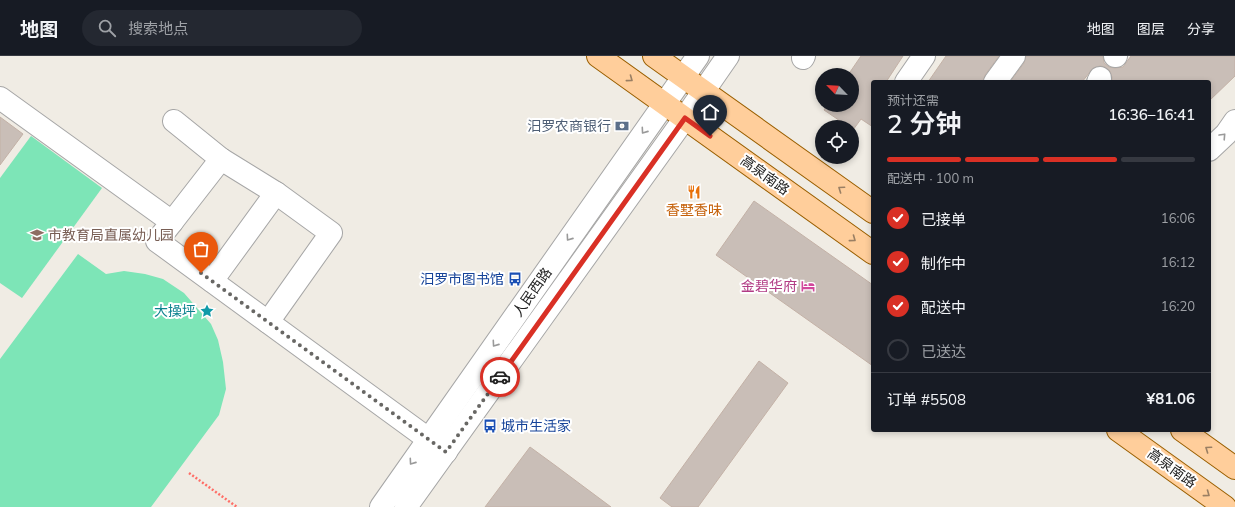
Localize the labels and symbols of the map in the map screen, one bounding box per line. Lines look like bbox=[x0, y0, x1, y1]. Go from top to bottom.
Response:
north arrow bbox=[815, 68, 859, 112]
one-way arrow bbox=[625, 74, 632, 81]
pin bbox=[693, 95, 727, 136]
place label: 汨罗农商银行 bbox=[527, 117, 611, 135]
bank icon: 汨罗农商银行 bbox=[614, 118, 630, 134]
one-way arrow bbox=[641, 127, 649, 134]
one-way arrow bbox=[1218, 133, 1226, 141]
street label: 高泉南路 bbox=[737, 151, 793, 199]
restaurant icon: 香墅香味 bbox=[686, 184, 702, 200]
one-way arrow bbox=[838, 186, 845, 194]
place label: 香墅香味 bbox=[666, 201, 722, 219]
place label: 市教育局直属幼儿园 bbox=[48, 226, 174, 244]
school or university icon: 市教育局直属幼儿园 bbox=[29, 227, 45, 243]
pin bbox=[184, 232, 218, 273]
one-way arrow bbox=[567, 233, 574, 240]
one-way arrow bbox=[849, 234, 856, 241]
street label: 人民西路 bbox=[509, 264, 555, 320]
place label: 汨罗市图书馆 bbox=[420, 270, 504, 288]
bus stop icon: 汨罗市图书馆 bbox=[507, 271, 523, 287]
place label: 金碧华府 bbox=[741, 277, 797, 295]
hotel icon: 金碧华府 bbox=[800, 278, 816, 294]
place label: 大操坪 bbox=[154, 302, 196, 320]
place icon: 大操坪 bbox=[199, 303, 215, 319]
one-way arrow bbox=[492, 340, 500, 347]
courier bbox=[480, 357, 520, 397]
place label: 城市生活家 bbox=[501, 417, 571, 435]
bus stop icon: 城市生活家 bbox=[482, 418, 498, 434]
street label: 高泉南路 bbox=[1144, 444, 1200, 492]
one-way arrow bbox=[1206, 447, 1213, 454]
one-way arrow bbox=[409, 458, 417, 465]
one-way arrow bbox=[1202, 489, 1209, 496]

